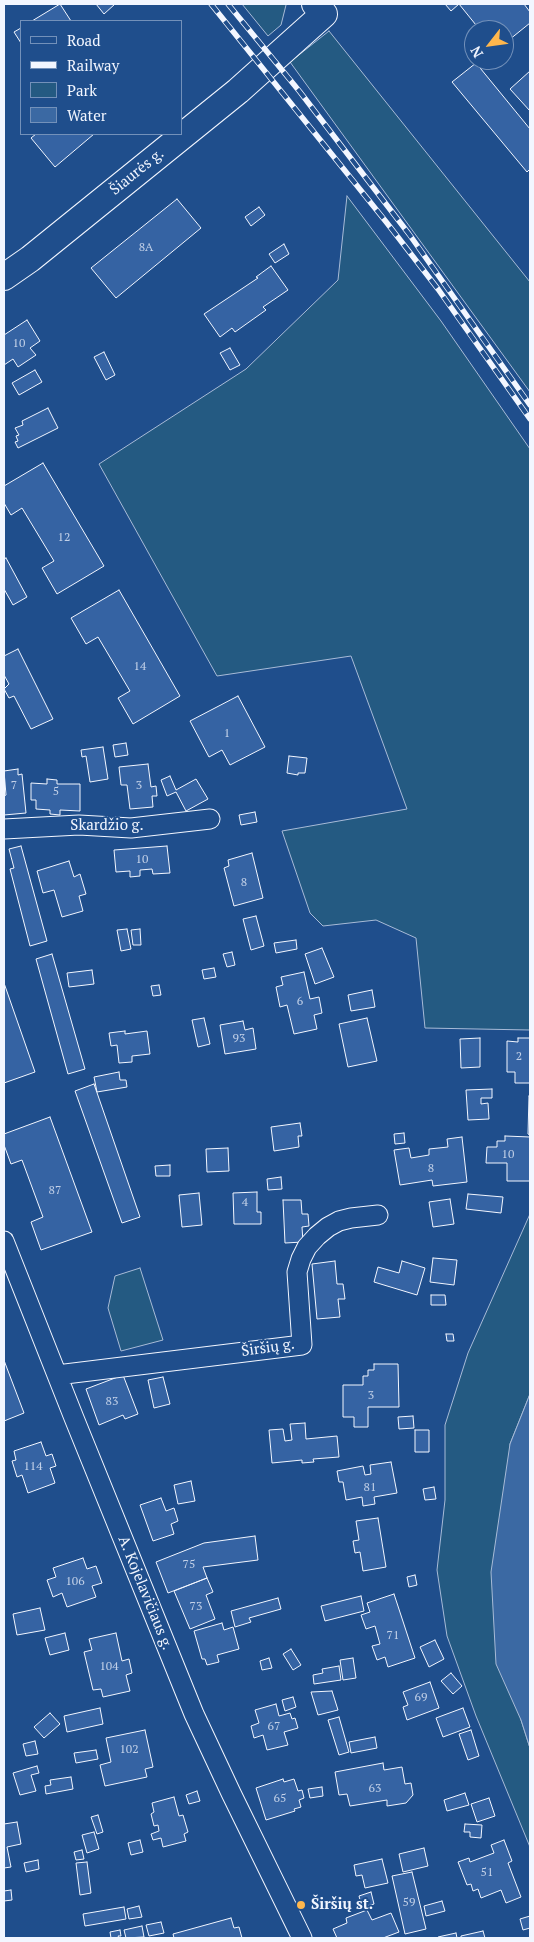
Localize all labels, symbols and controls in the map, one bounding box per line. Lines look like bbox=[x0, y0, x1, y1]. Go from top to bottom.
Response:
legend bbox=[20, 20, 182, 135]
north arrow bbox=[464, 20, 514, 70]
text: Road bbox=[67, 30, 100, 50]
text: N bbox=[466, 43, 487, 62]
text: Railway bbox=[67, 55, 119, 75]
text: Park bbox=[67, 80, 97, 100]
text: Water bbox=[67, 105, 106, 125]
street label: Šiaurės g. bbox=[106, 145, 168, 199]
house number: 8A bbox=[139, 241, 153, 255]
house number: 10 bbox=[13, 337, 25, 351]
house number: 12 bbox=[58, 531, 70, 545]
house number: 14 bbox=[134, 660, 146, 674]
house number: 1 bbox=[224, 727, 230, 741]
house number: 7 bbox=[11, 779, 17, 793]
house number: 3 bbox=[136, 779, 142, 793]
house number: 5 bbox=[53, 785, 59, 799]
street label: Skardžio g. bbox=[70, 817, 144, 835]
house number: 10 bbox=[136, 853, 148, 867]
house number: 8 bbox=[241, 876, 247, 890]
house number: 6 bbox=[297, 995, 303, 1009]
house number: 93 bbox=[233, 1032, 245, 1046]
house number: 2 bbox=[516, 1050, 522, 1064]
house number: 10 bbox=[502, 1148, 514, 1162]
house number: 8 bbox=[428, 1162, 434, 1176]
house number: 87 bbox=[49, 1184, 61, 1198]
house number: 4 bbox=[242, 1196, 248, 1210]
street label: Širšių g. bbox=[240, 1335, 296, 1361]
house number: 3 bbox=[368, 1389, 374, 1403]
house number: 83 bbox=[106, 1395, 118, 1409]
house number: 114 bbox=[23, 1460, 43, 1474]
house number: 81 bbox=[364, 1481, 376, 1495]
street label: A. Kojelavičiaus g. bbox=[114, 1533, 176, 1653]
house number: 75 bbox=[183, 1558, 195, 1572]
house number: 106 bbox=[65, 1575, 85, 1589]
house number: 73 bbox=[190, 1600, 202, 1614]
house number: 71 bbox=[387, 1629, 399, 1643]
house number: 104 bbox=[99, 1660, 119, 1674]
house number: 69 bbox=[415, 1691, 427, 1705]
house number: 67 bbox=[268, 1720, 280, 1734]
house number: 102 bbox=[119, 1743, 139, 1757]
house number: 63 bbox=[369, 1782, 381, 1796]
house number: 65 bbox=[274, 1792, 286, 1806]
house number: 51 bbox=[481, 1866, 493, 1880]
place label: Širšių st. bbox=[311, 1896, 373, 1914]
house number: 59 bbox=[403, 1896, 415, 1910]
marker: Širšių st. bbox=[295, 1899, 307, 1911]

